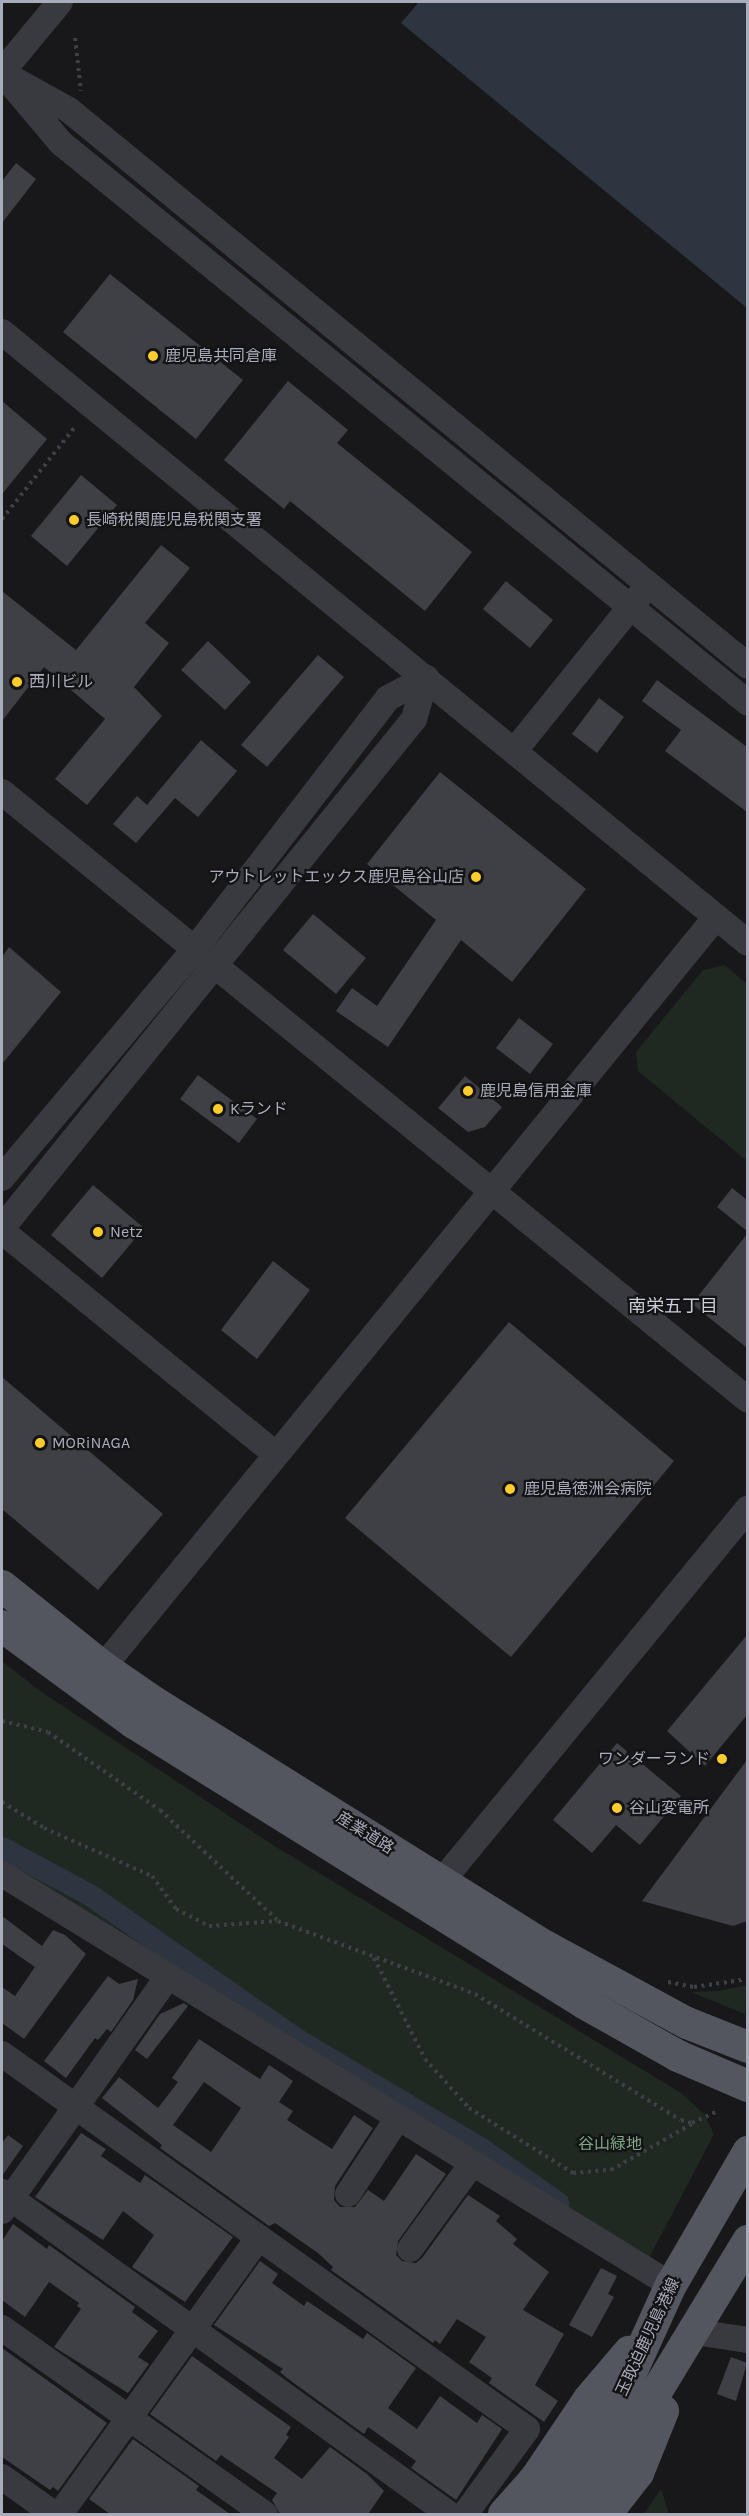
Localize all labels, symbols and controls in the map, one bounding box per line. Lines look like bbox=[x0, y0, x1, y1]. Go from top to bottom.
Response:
place label: 鹿児島共同倉庫 bbox=[165, 346, 277, 366]
marker: 鹿児島共同倉庫 bbox=[146, 349, 160, 363]
place label: 長崎税関鹿児島税関支署 bbox=[86, 510, 262, 530]
marker: 長崎税関鹿児島税関支署 bbox=[67, 513, 81, 527]
place label: 西川ビル bbox=[29, 672, 93, 692]
marker: 西川ビル bbox=[10, 675, 24, 689]
place label: アウトレットエックス鹿児島谷山店 bbox=[208, 867, 464, 887]
marker: アウトレットエックス鹿児島谷山店 bbox=[469, 870, 483, 884]
place label: 鹿児島信用金庫 bbox=[480, 1081, 592, 1101]
marker: 鹿児島信用金庫 bbox=[461, 1084, 475, 1098]
place label: Kランド bbox=[230, 1099, 288, 1119]
marker: Kランド bbox=[211, 1102, 225, 1116]
place label: Netz bbox=[110, 1222, 143, 1242]
marker: Netz bbox=[91, 1225, 105, 1239]
district label: 南栄五丁目 bbox=[628, 1295, 718, 1317]
place label: MORiNAGA bbox=[52, 1433, 130, 1453]
marker: MORiNAGA bbox=[33, 1436, 47, 1450]
place label: 鹿児島徳洲会病院 bbox=[524, 1479, 652, 1499]
marker: 鹿児島徳洲会病院 bbox=[501, 1480, 519, 1498]
place label: ワンダーランド bbox=[598, 1749, 710, 1769]
marker: ワンダーランド bbox=[715, 1752, 729, 1766]
place label: 谷山変電所 bbox=[629, 1798, 709, 1818]
marker: 谷山変電所 bbox=[610, 1801, 624, 1815]
street label: 産業道路 bbox=[333, 1808, 397, 1858]
park label: 谷山緑地 bbox=[578, 2134, 642, 2154]
street label: 玉取迫鹿児島港線 bbox=[612, 2275, 684, 2399]

